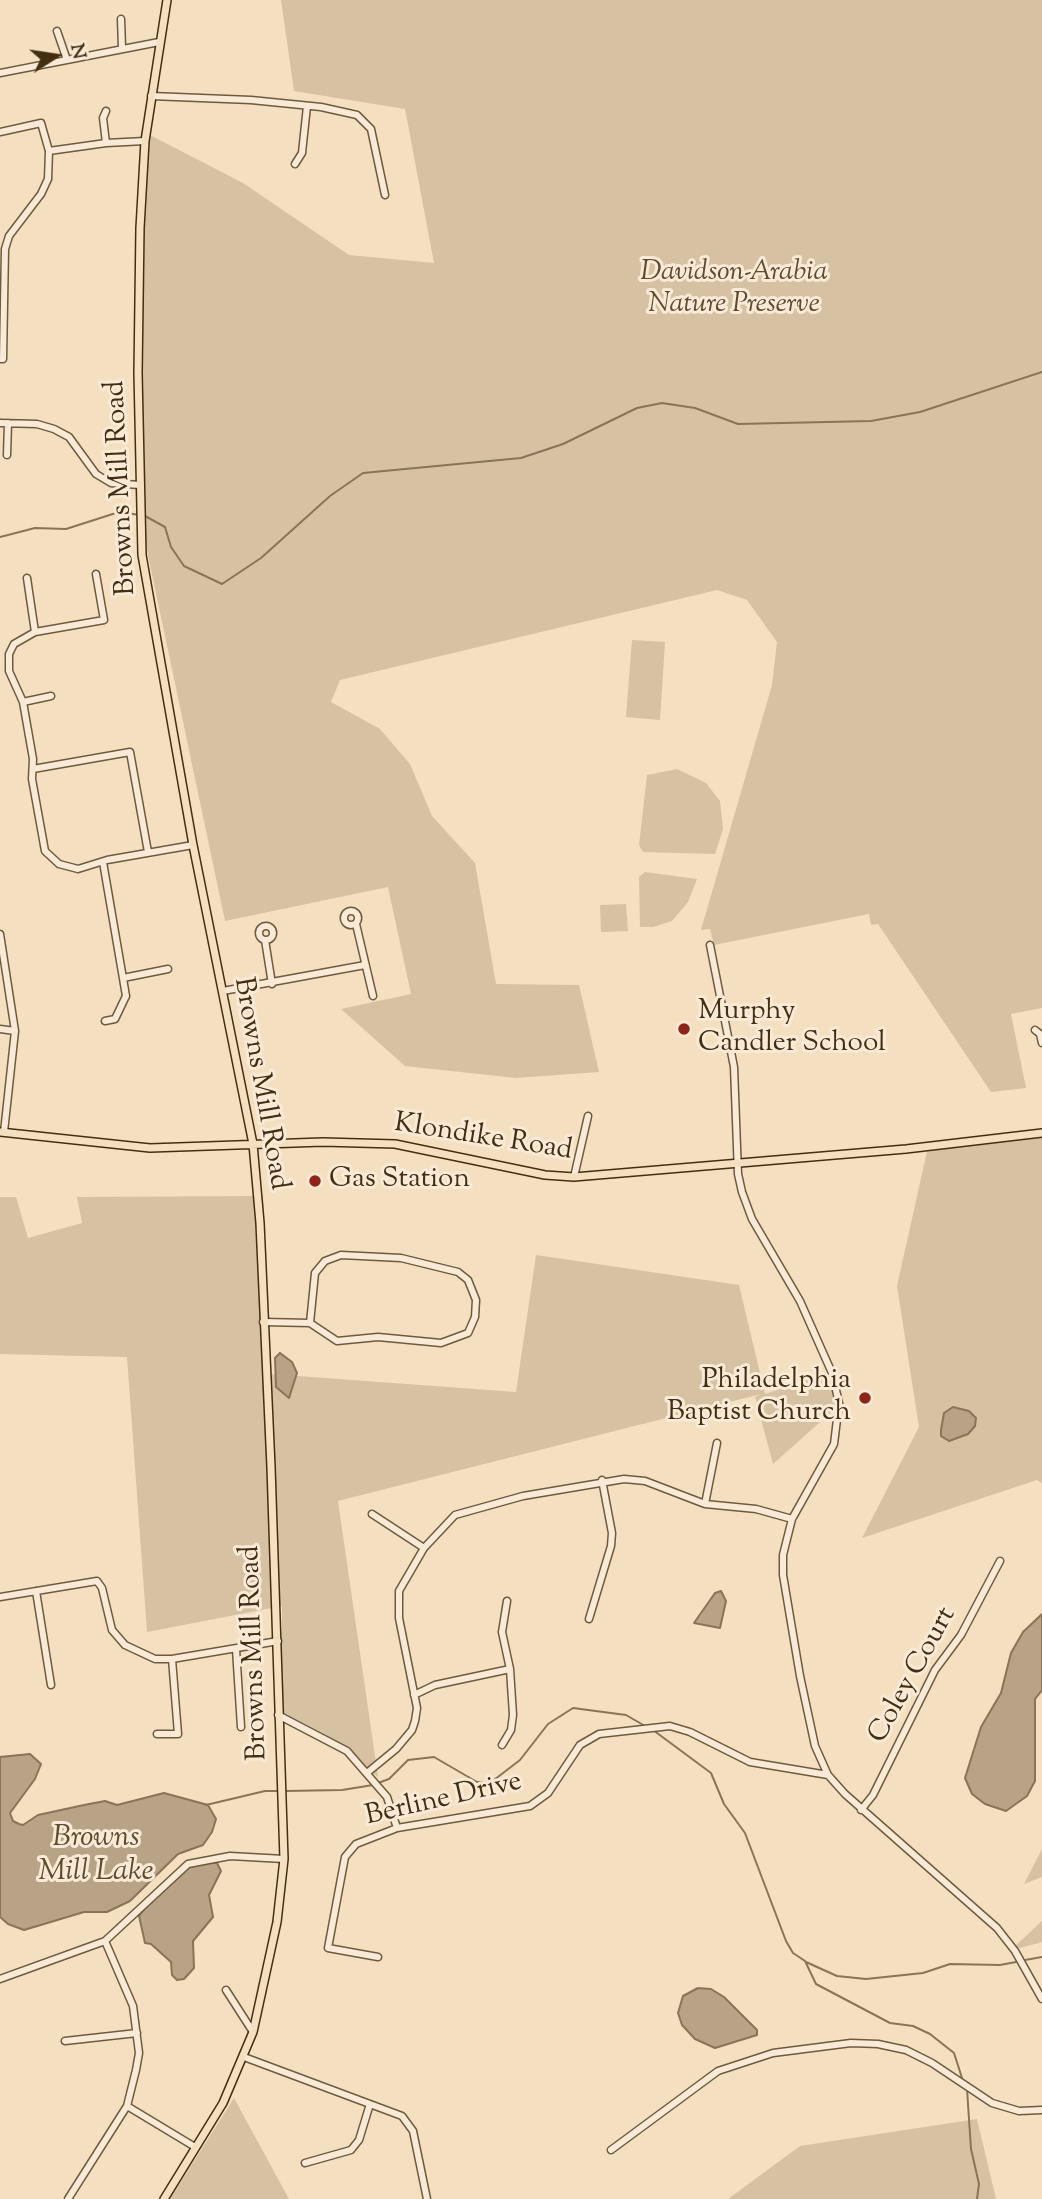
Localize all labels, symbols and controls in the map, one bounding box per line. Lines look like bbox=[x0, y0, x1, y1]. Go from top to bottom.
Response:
north arrow bbox=[21, 21, 91, 91]
text: N bbox=[62, 41, 92, 62]
park label: Davidson-Arabia Nature Preserve bbox=[640, 257, 828, 323]
street label: Browns Mill Road bbox=[101, 380, 145, 596]
street label: Browns Mill Road bbox=[224, 975, 294, 1193]
place label: Murphy Candler School bbox=[698, 996, 886, 1062]
marker: Murphy Candler School bbox=[676, 1021, 692, 1037]
street label: Klondike Road bbox=[392, 1108, 574, 1170]
place label: Gas Station bbox=[329, 1164, 470, 1198]
marker: Gas Station bbox=[307, 1173, 323, 1189]
place label: Philadelphia Baptist Church bbox=[667, 1365, 851, 1431]
marker: Philadelphia Baptist Church bbox=[857, 1390, 873, 1406]
street label: Browns Mill Road bbox=[235, 1545, 277, 1761]
street label: Coley Court bbox=[863, 1602, 965, 1750]
street label: Berline Drive bbox=[363, 1767, 525, 1835]
water label: Browns Mill Lake bbox=[38, 1822, 154, 1892]

